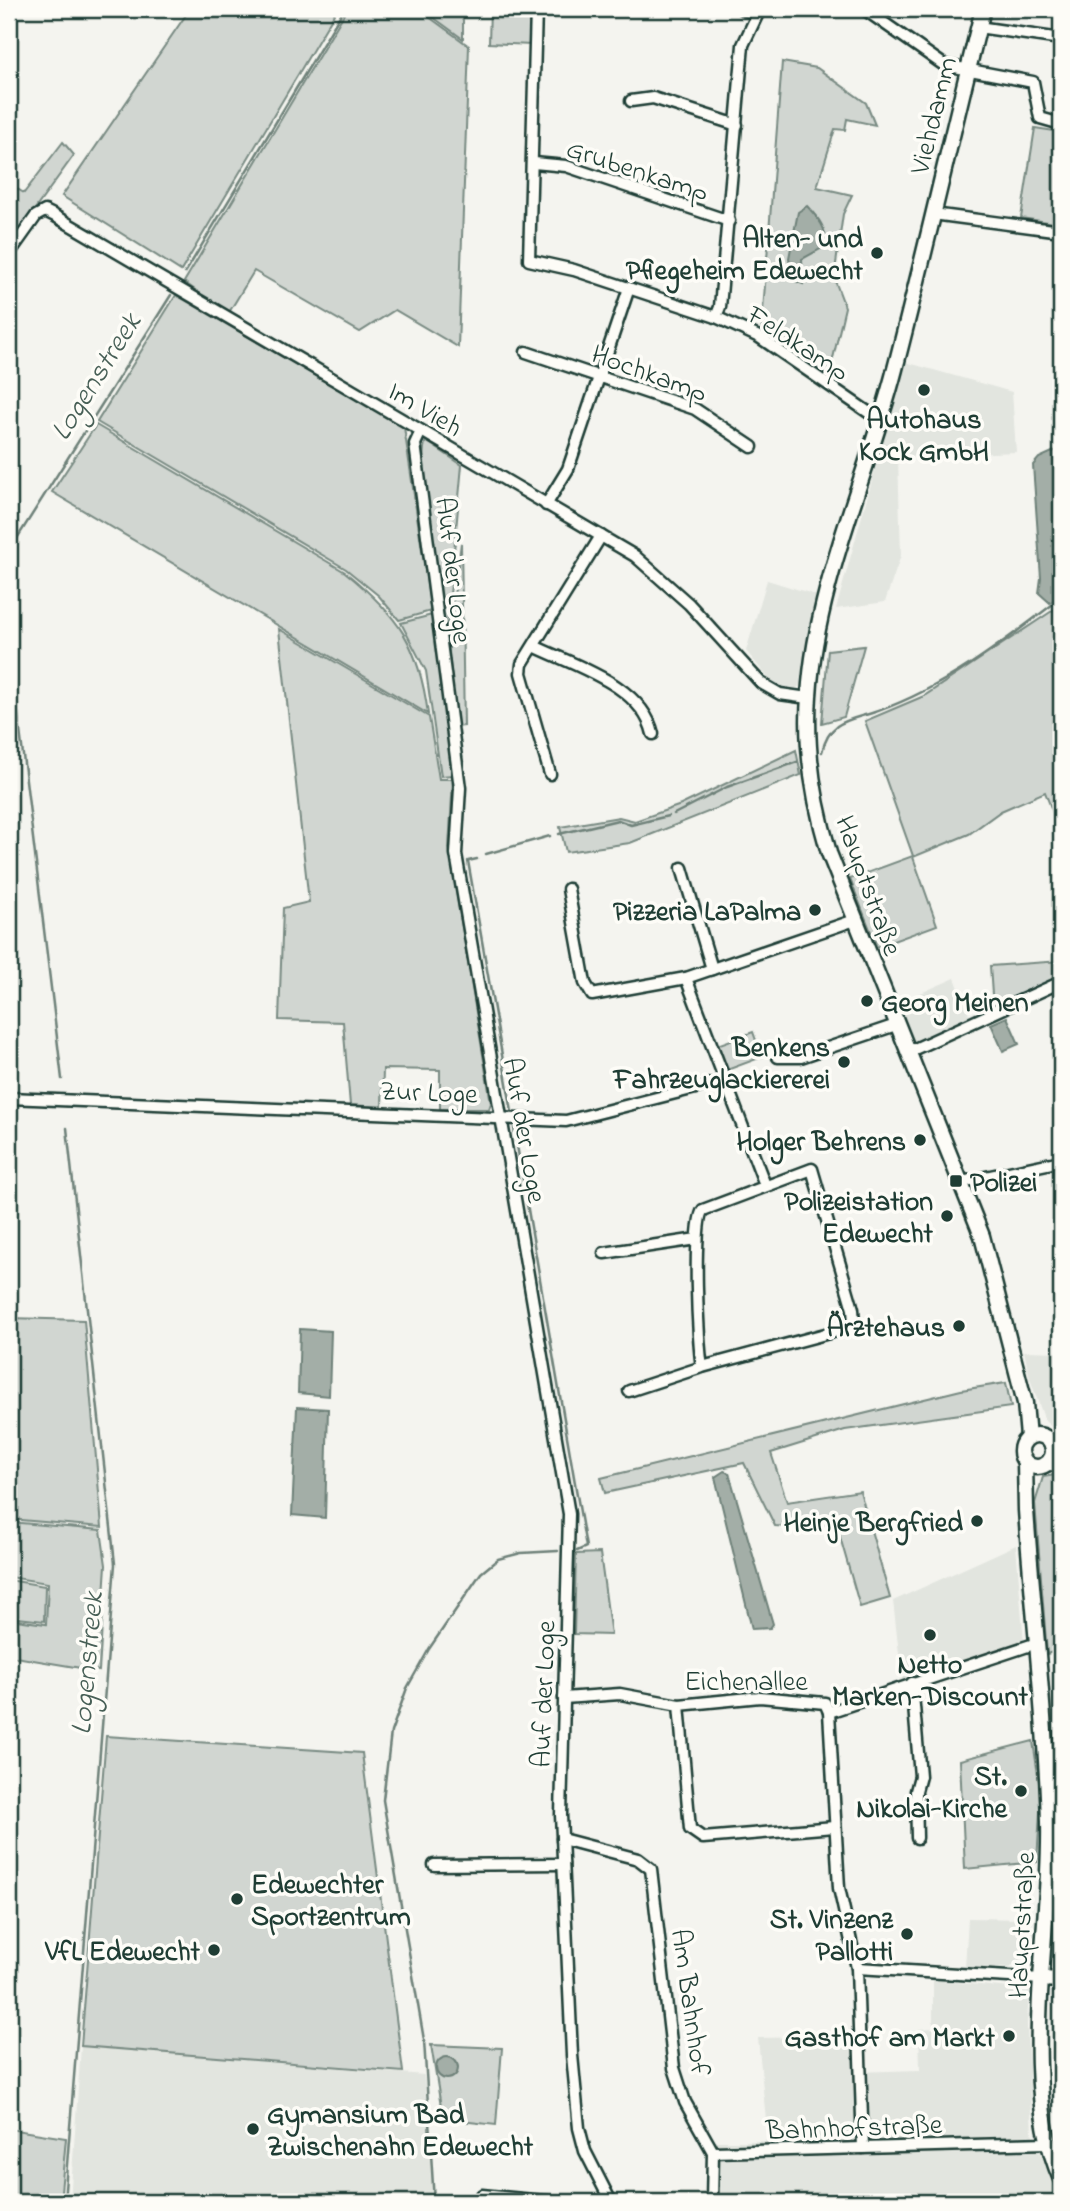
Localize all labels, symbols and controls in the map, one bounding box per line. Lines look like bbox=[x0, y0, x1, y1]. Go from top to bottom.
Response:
street label: Viehdamm bbox=[901, 53, 970, 180]
street label: Grubenkamp bbox=[560, 130, 713, 215]
place label: Alten- und Pflegeheim Edewecht bbox=[626, 220, 864, 294]
marker: Alten- und Pflegeheim Edewecht bbox=[869, 245, 885, 261]
street label: Feldkamp bbox=[737, 296, 857, 394]
water label: Logenstreek bbox=[41, 304, 155, 450]
street label: Hochkamp bbox=[585, 335, 713, 415]
street label: Im Vieh bbox=[379, 373, 469, 449]
marker: Autohaus Kock GmbH bbox=[916, 382, 932, 398]
place label: Autohaus Kock GmbH bbox=[859, 401, 989, 474]
street label: Auf der Loge bbox=[422, 495, 481, 646]
street label: Hauptstraße bbox=[822, 810, 911, 963]
place label: Pizzeria LaPalma bbox=[613, 893, 801, 934]
marker: Pizzeria LaPalma bbox=[807, 902, 823, 918]
place label: Georg Meinen bbox=[881, 984, 1029, 1026]
marker: Georg Meinen bbox=[859, 993, 875, 1009]
place label: Benkens Fahrzeuglackiererei bbox=[611, 1029, 830, 1103]
marker: Benkens Fahrzeuglackiererei bbox=[836, 1054, 852, 1070]
street label: Auf der Loge bbox=[490, 1055, 556, 1207]
street label: Zur Loge bbox=[379, 1072, 479, 1117]
place label: Holger Behrens bbox=[737, 1123, 906, 1165]
marker: Holger Behrens bbox=[912, 1132, 928, 1148]
place label: Polizei bbox=[970, 1164, 1037, 1205]
marker: Polizei bbox=[948, 1173, 964, 1189]
place label: Polizeistation Edewecht bbox=[784, 1183, 934, 1256]
marker: Polizeistation Edewecht bbox=[939, 1208, 955, 1224]
place label: Ärztehaus bbox=[827, 1309, 945, 1350]
marker: Ärztehaus bbox=[951, 1318, 967, 1334]
place label: Heinje Bergfried bbox=[783, 1504, 963, 1546]
marker: Heinje Bergfried bbox=[969, 1513, 985, 1529]
water label: Logenstreek bbox=[61, 1588, 117, 1736]
street label: Auf der Loge bbox=[522, 1619, 569, 1768]
marker: Netto Marken-Discount bbox=[922, 1627, 938, 1643]
place label: Netto Marken-Discount bbox=[832, 1646, 1029, 1719]
street label: Eichenallee bbox=[684, 1663, 808, 1704]
place label: St. Nikolai-Kirche bbox=[856, 1758, 1008, 1831]
marker: St. Nikolai-Kirche bbox=[1013, 1783, 1029, 1799]
street label: Hauptstraße bbox=[999, 1850, 1048, 1999]
place label: Edewechter Sportzentrum bbox=[251, 1866, 411, 1939]
marker: Edewechter Sportzentrum bbox=[229, 1891, 245, 1907]
place label: St. Vinzenz Pallotti bbox=[770, 1901, 894, 1974]
street label: Am Bahnhof bbox=[658, 1926, 719, 2079]
marker: St. Vinzenz Pallotti bbox=[899, 1926, 915, 1942]
place label: VfL Edewecht bbox=[44, 1933, 201, 1974]
marker: VfL Edewecht bbox=[206, 1942, 222, 1958]
place label: Gasthof am Markt bbox=[784, 2019, 996, 2060]
marker: Gasthof am Markt bbox=[1001, 2028, 1017, 2044]
place label: Gymansium Bad Zwischenahn Edewecht bbox=[267, 2096, 534, 2169]
street label: Bahnhofstraße bbox=[764, 2106, 944, 2153]
marker: Gymansium Bad Zwischenahn Edewecht bbox=[245, 2121, 261, 2137]

